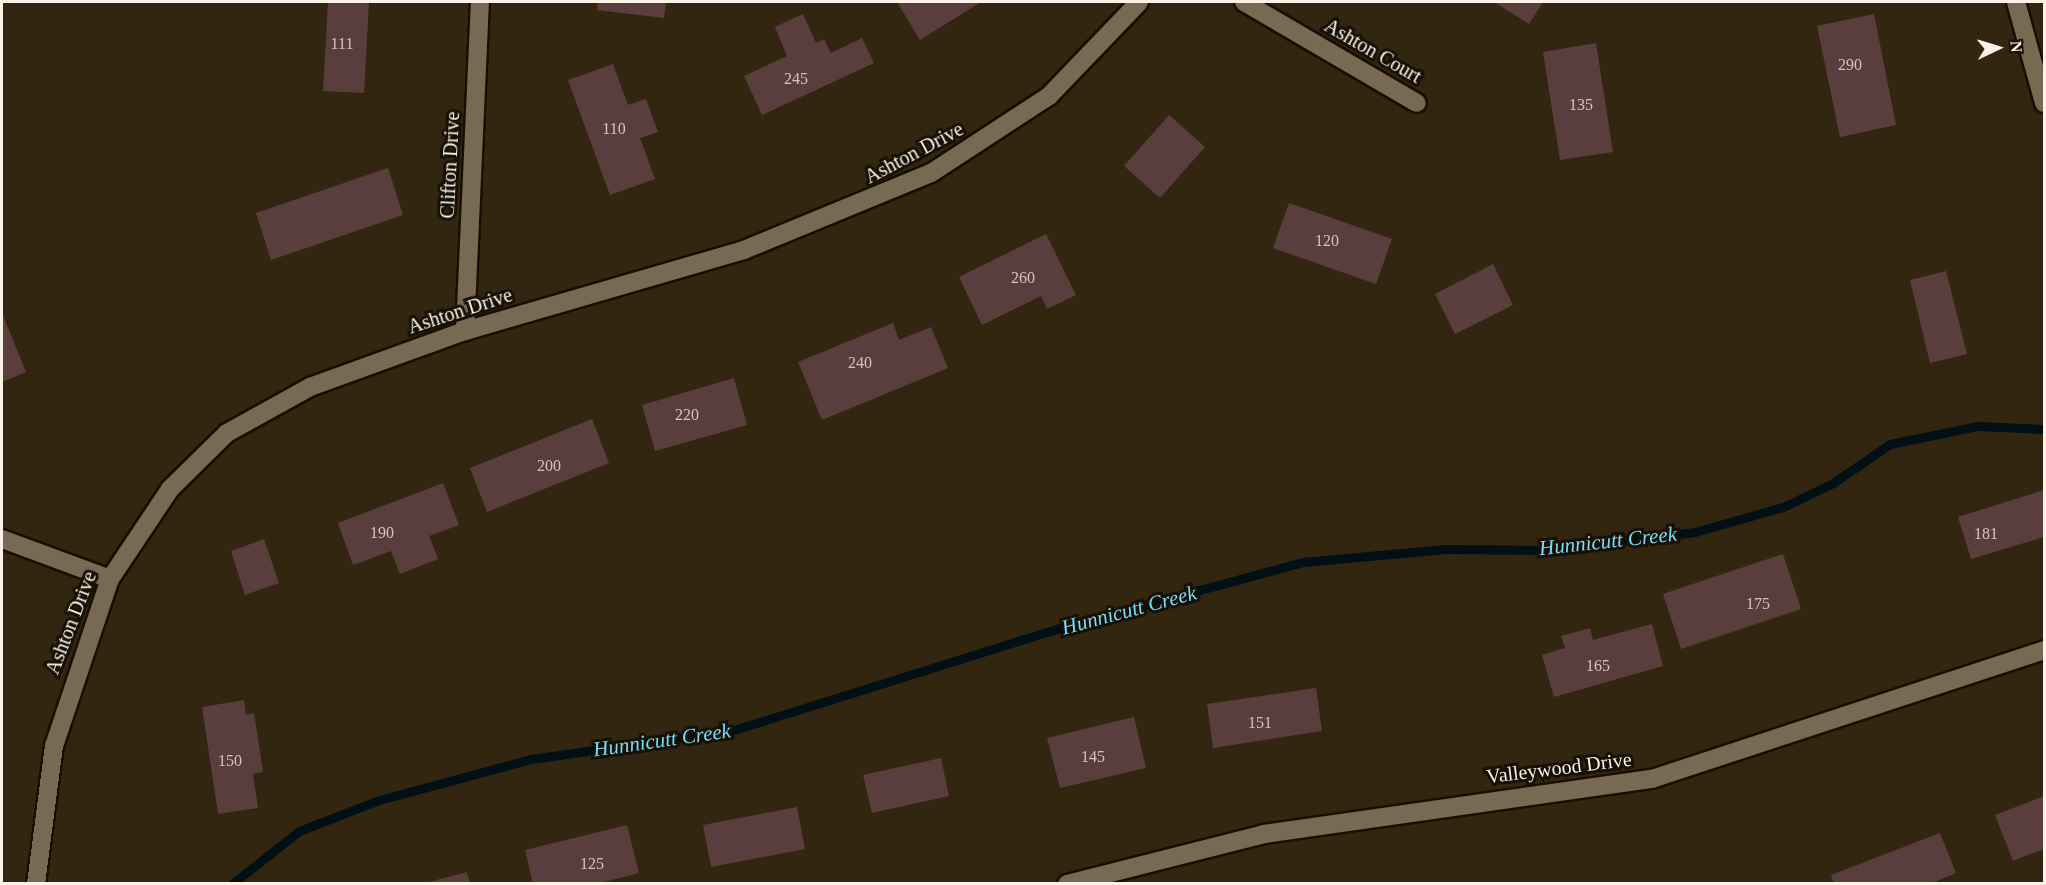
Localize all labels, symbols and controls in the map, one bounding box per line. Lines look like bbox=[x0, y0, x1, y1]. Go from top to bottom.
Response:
street label: Ashton Court bbox=[1320, 14, 1426, 88]
north arrow bbox=[1968, 18, 2028, 78]
house number: 111 bbox=[331, 34, 353, 54]
text: N bbox=[2008, 40, 2025, 53]
house number: 290 bbox=[1838, 55, 1862, 75]
house number: 245 bbox=[784, 69, 808, 89]
house number: 135 bbox=[1569, 95, 1593, 115]
street label: Clifton Drive bbox=[435, 111, 465, 219]
street label: Ashton Drive bbox=[861, 117, 967, 189]
house number: 110 bbox=[602, 119, 626, 139]
house number: 120 bbox=[1315, 231, 1339, 251]
house number: 260 bbox=[1011, 268, 1035, 288]
street label: Ashton Drive bbox=[405, 283, 515, 339]
house number: 240 bbox=[848, 353, 872, 373]
house number: 220 bbox=[675, 405, 699, 425]
house number: 200 bbox=[537, 456, 561, 476]
water label: Hunnicutt Creek bbox=[1538, 521, 1678, 561]
house number: 190 bbox=[370, 523, 394, 543]
house number: 181 bbox=[1974, 524, 1998, 544]
street label: Ashton Drive bbox=[40, 568, 102, 678]
water label: Hunnicutt Creek bbox=[1059, 580, 1199, 640]
house number: 175 bbox=[1746, 594, 1770, 614]
house number: 165 bbox=[1586, 656, 1610, 676]
house number: 151 bbox=[1248, 713, 1272, 733]
water label: Hunnicutt Creek bbox=[592, 718, 732, 762]
house number: 145 bbox=[1081, 747, 1105, 767]
street label: Valleywood Drive bbox=[1485, 747, 1633, 789]
house number: 150 bbox=[218, 751, 242, 771]
house number: 125 bbox=[580, 854, 604, 874]

